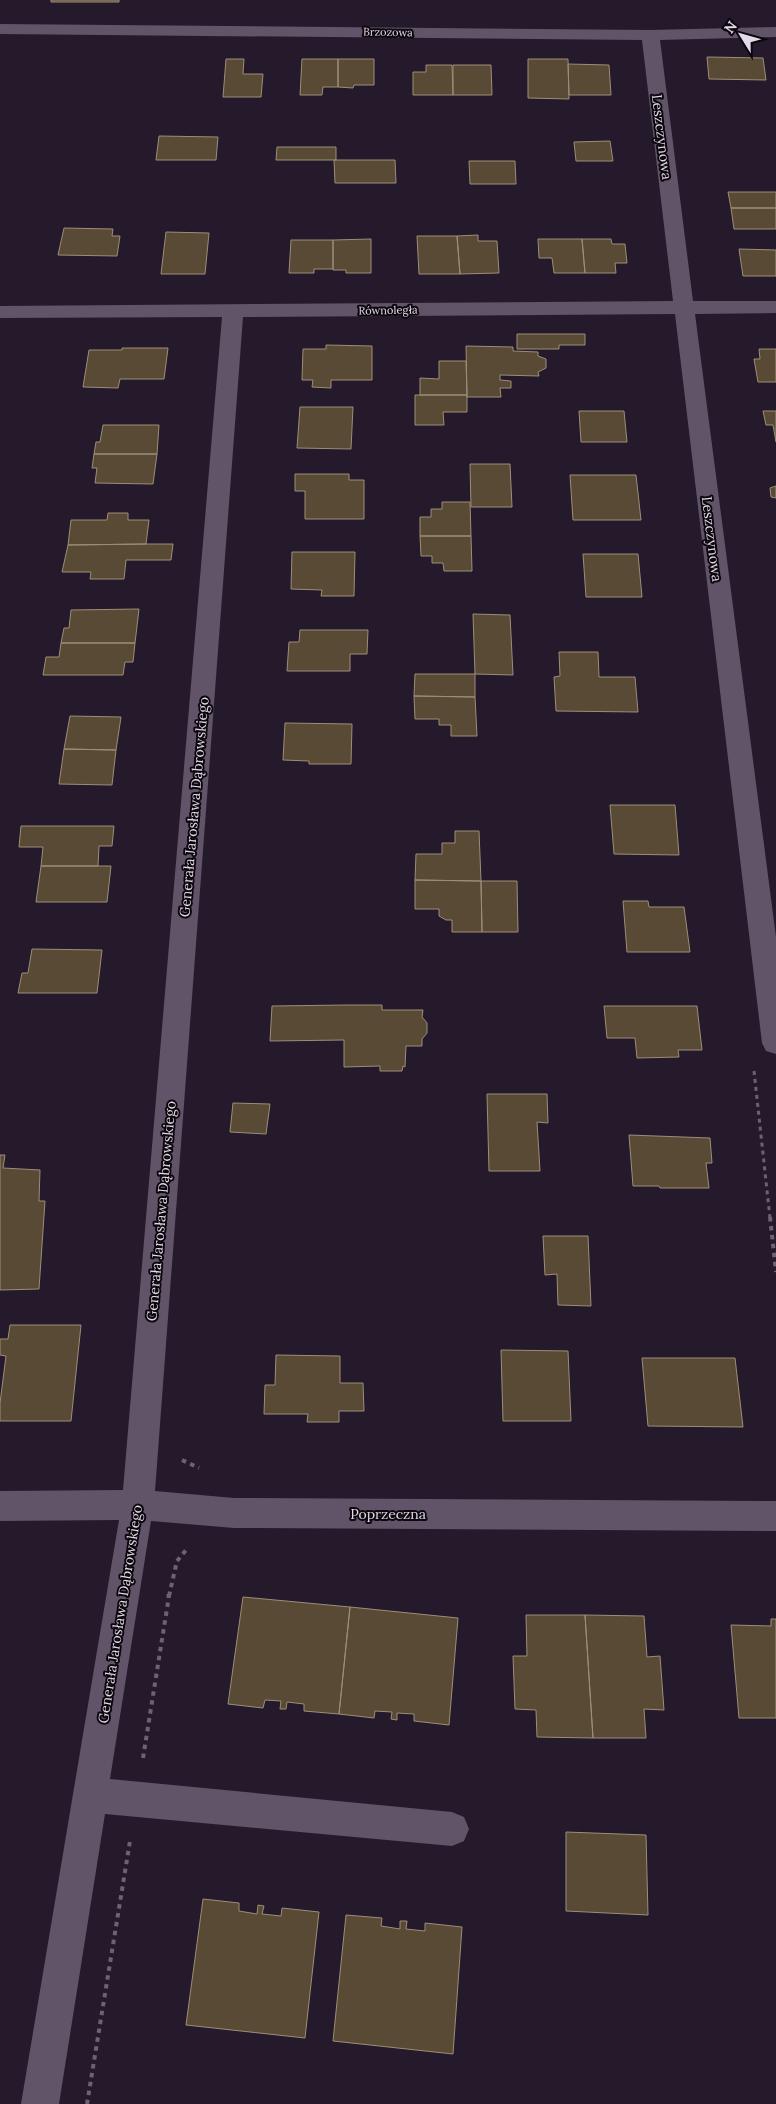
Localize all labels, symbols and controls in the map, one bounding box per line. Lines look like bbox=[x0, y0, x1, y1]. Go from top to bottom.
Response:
north arrow bbox=[716, 10, 766, 60]
text: N bbox=[720, 17, 741, 37]
street label: Brzozowa bbox=[363, 25, 413, 39]
street label: Leszczynowa bbox=[648, 93, 676, 181]
street label: Równoległa bbox=[358, 302, 418, 318]
street label: Leszczynowa bbox=[698, 495, 726, 583]
street label: Generała Jarosława Dąbrowskiego bbox=[175, 696, 213, 918]
street label: Generała Jarosława Dąbrowskiego bbox=[142, 1100, 180, 1322]
street label: Generała Jarosława Dąbrowskiego bbox=[94, 1503, 146, 1725]
street label: Poprzeczna bbox=[350, 1505, 426, 1523]

